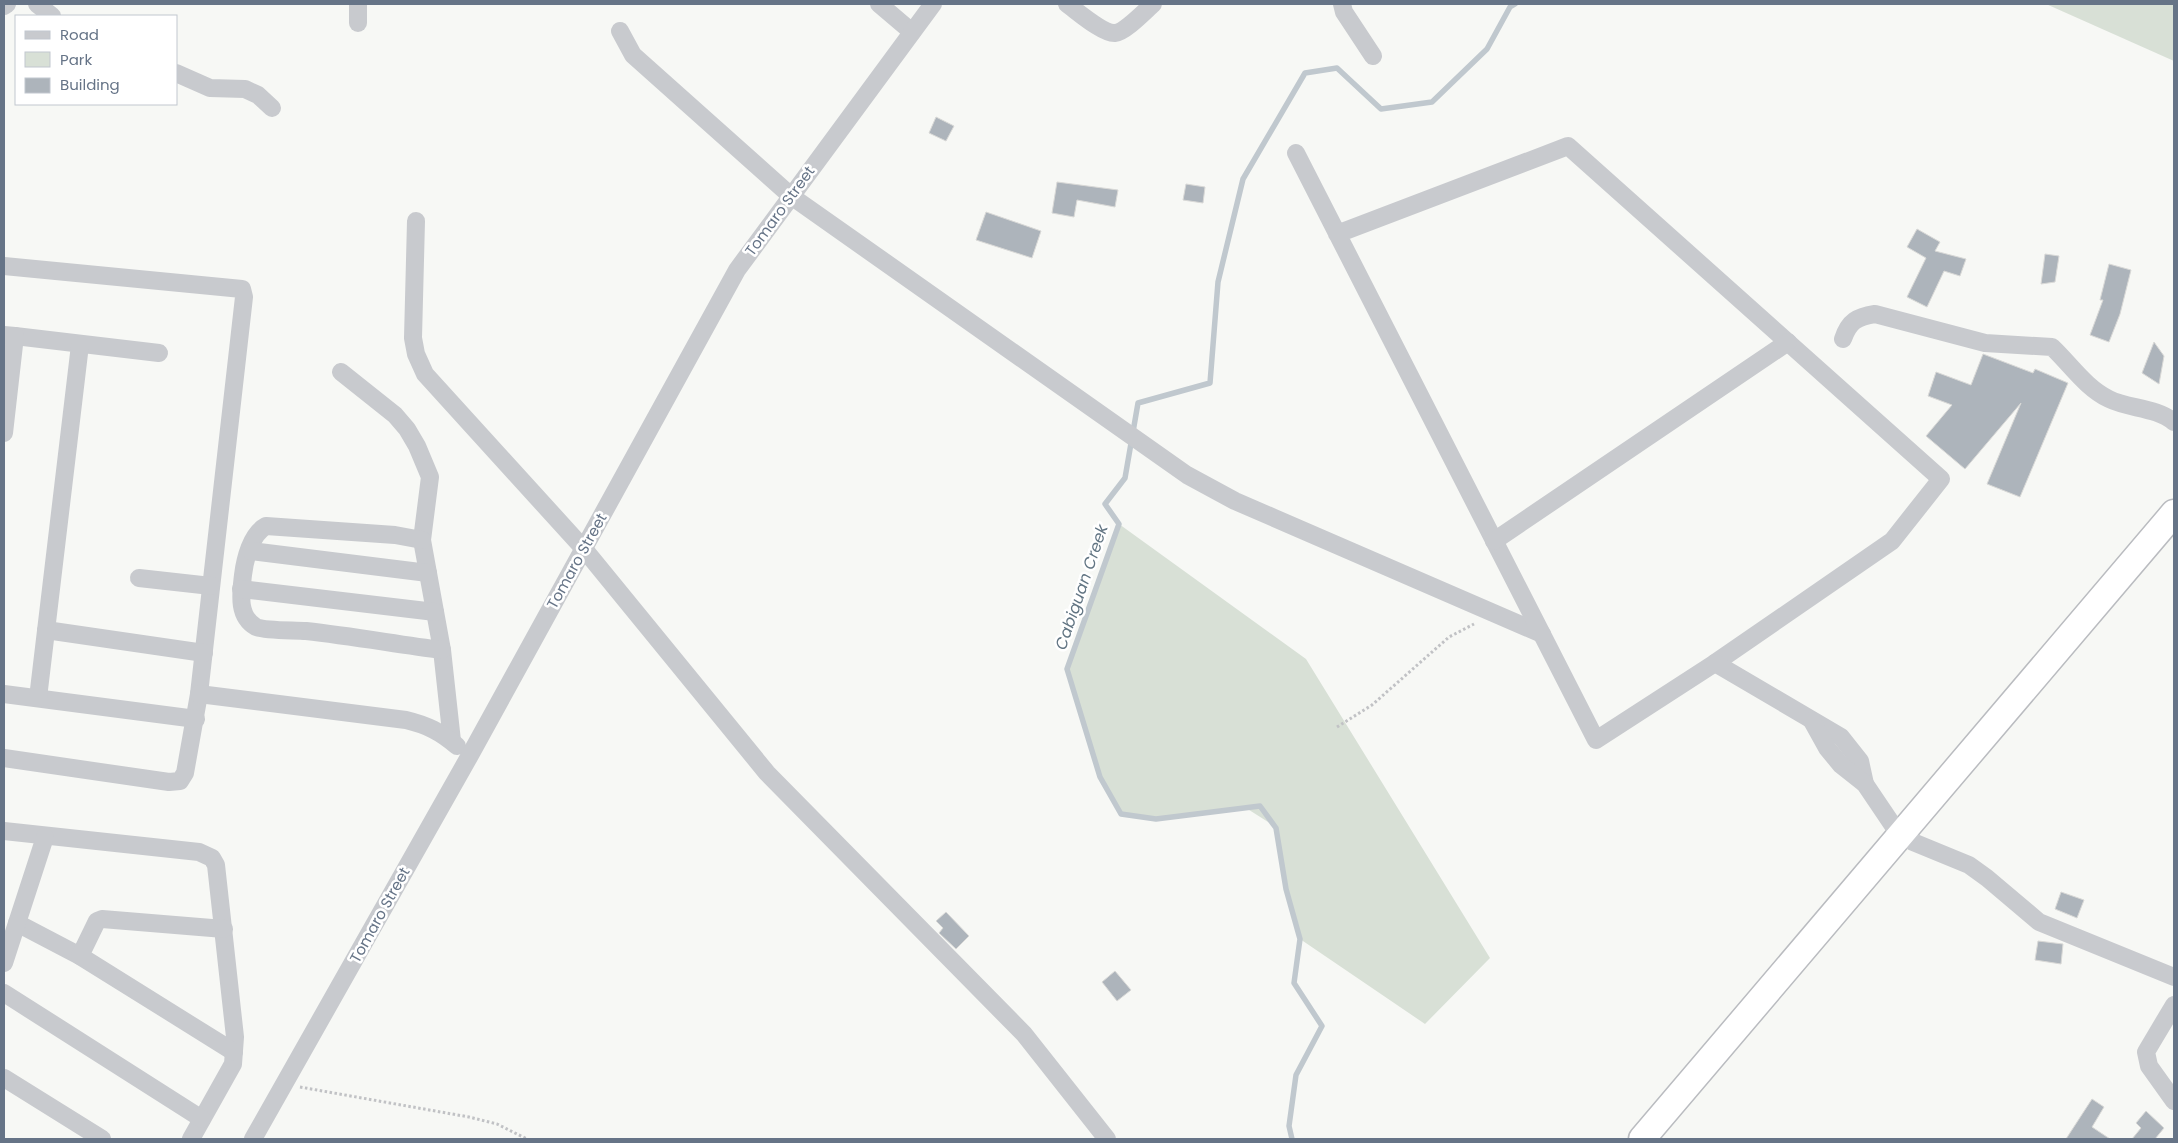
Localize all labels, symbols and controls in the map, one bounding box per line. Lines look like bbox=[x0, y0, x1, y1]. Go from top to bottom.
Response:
legend bbox=[15, 15, 178, 105]
text: Road bbox=[60, 24, 99, 45]
text: Park bbox=[60, 49, 92, 70]
text: Building bbox=[60, 74, 120, 95]
street label: Tomaro Street bbox=[740, 161, 819, 260]
street label: Tomaro Street bbox=[542, 509, 612, 612]
water label: Cabiguan Creek bbox=[1049, 521, 1114, 653]
street label: Tomaro Street bbox=[345, 863, 415, 966]

